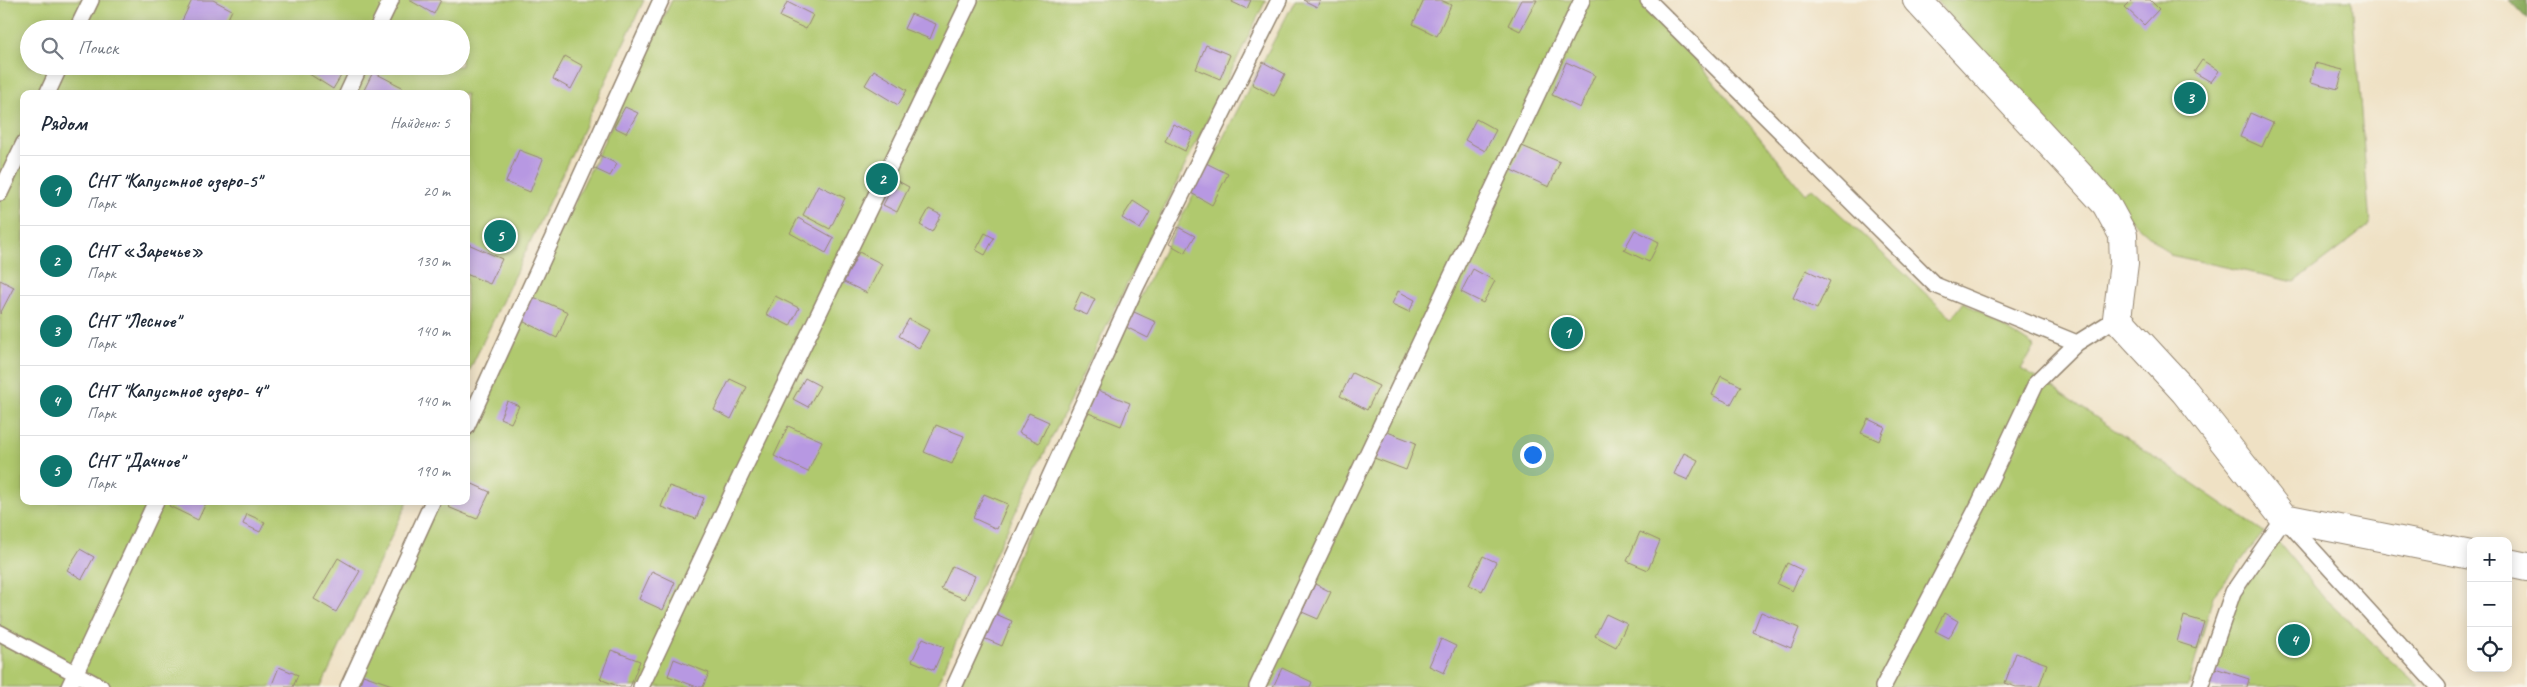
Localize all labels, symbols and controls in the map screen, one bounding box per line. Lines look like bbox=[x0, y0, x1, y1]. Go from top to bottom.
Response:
search box bbox=[20, 20, 470, 75]
icon: search bbox=[38, 34, 66, 62]
text: Поиск bbox=[78, 36, 118, 60]
pin: 3 bbox=[2174, 79, 2206, 117]
text: Рядом bbox=[40, 110, 87, 136]
text: Найдено: 5 bbox=[390, 113, 450, 133]
pin: 2 bbox=[866, 160, 898, 198]
text: СНТ "Капустное озеро-5" bbox=[87, 169, 261, 193]
text: 1 bbox=[52, 181, 60, 201]
text: 20 m bbox=[423, 181, 450, 201]
text: Парк bbox=[87, 193, 116, 213]
pin: 5 bbox=[484, 217, 516, 255]
text: СНТ «Заречье» bbox=[87, 239, 203, 263]
text: 2 bbox=[52, 251, 60, 271]
text: 130 m bbox=[416, 251, 450, 271]
text: Парк bbox=[87, 263, 116, 283]
text: СНТ "Лесное" bbox=[87, 309, 180, 333]
pin: 1 bbox=[1551, 314, 1583, 352]
text: 3 bbox=[52, 321, 60, 341]
text: 140 m bbox=[416, 321, 450, 341]
text: Парк bbox=[87, 333, 116, 353]
text: СНТ "Капустное озеро- 4" bbox=[87, 379, 266, 403]
text: 4 bbox=[52, 391, 60, 411]
text: 140 m bbox=[416, 391, 450, 411]
text: Парк bbox=[87, 403, 116, 423]
your location bbox=[1520, 442, 1546, 468]
text: СНТ "Дачное" bbox=[87, 449, 184, 473]
text: 5 bbox=[53, 461, 59, 481]
text: 190 m bbox=[416, 461, 450, 481]
text: Парк bbox=[87, 473, 116, 493]
map controls bbox=[2467, 537, 2512, 672]
button: + bbox=[2467, 537, 2512, 582]
button: − bbox=[2467, 582, 2512, 627]
pin: 4 bbox=[2278, 621, 2310, 659]
button: locate bbox=[2467, 627, 2512, 672]

